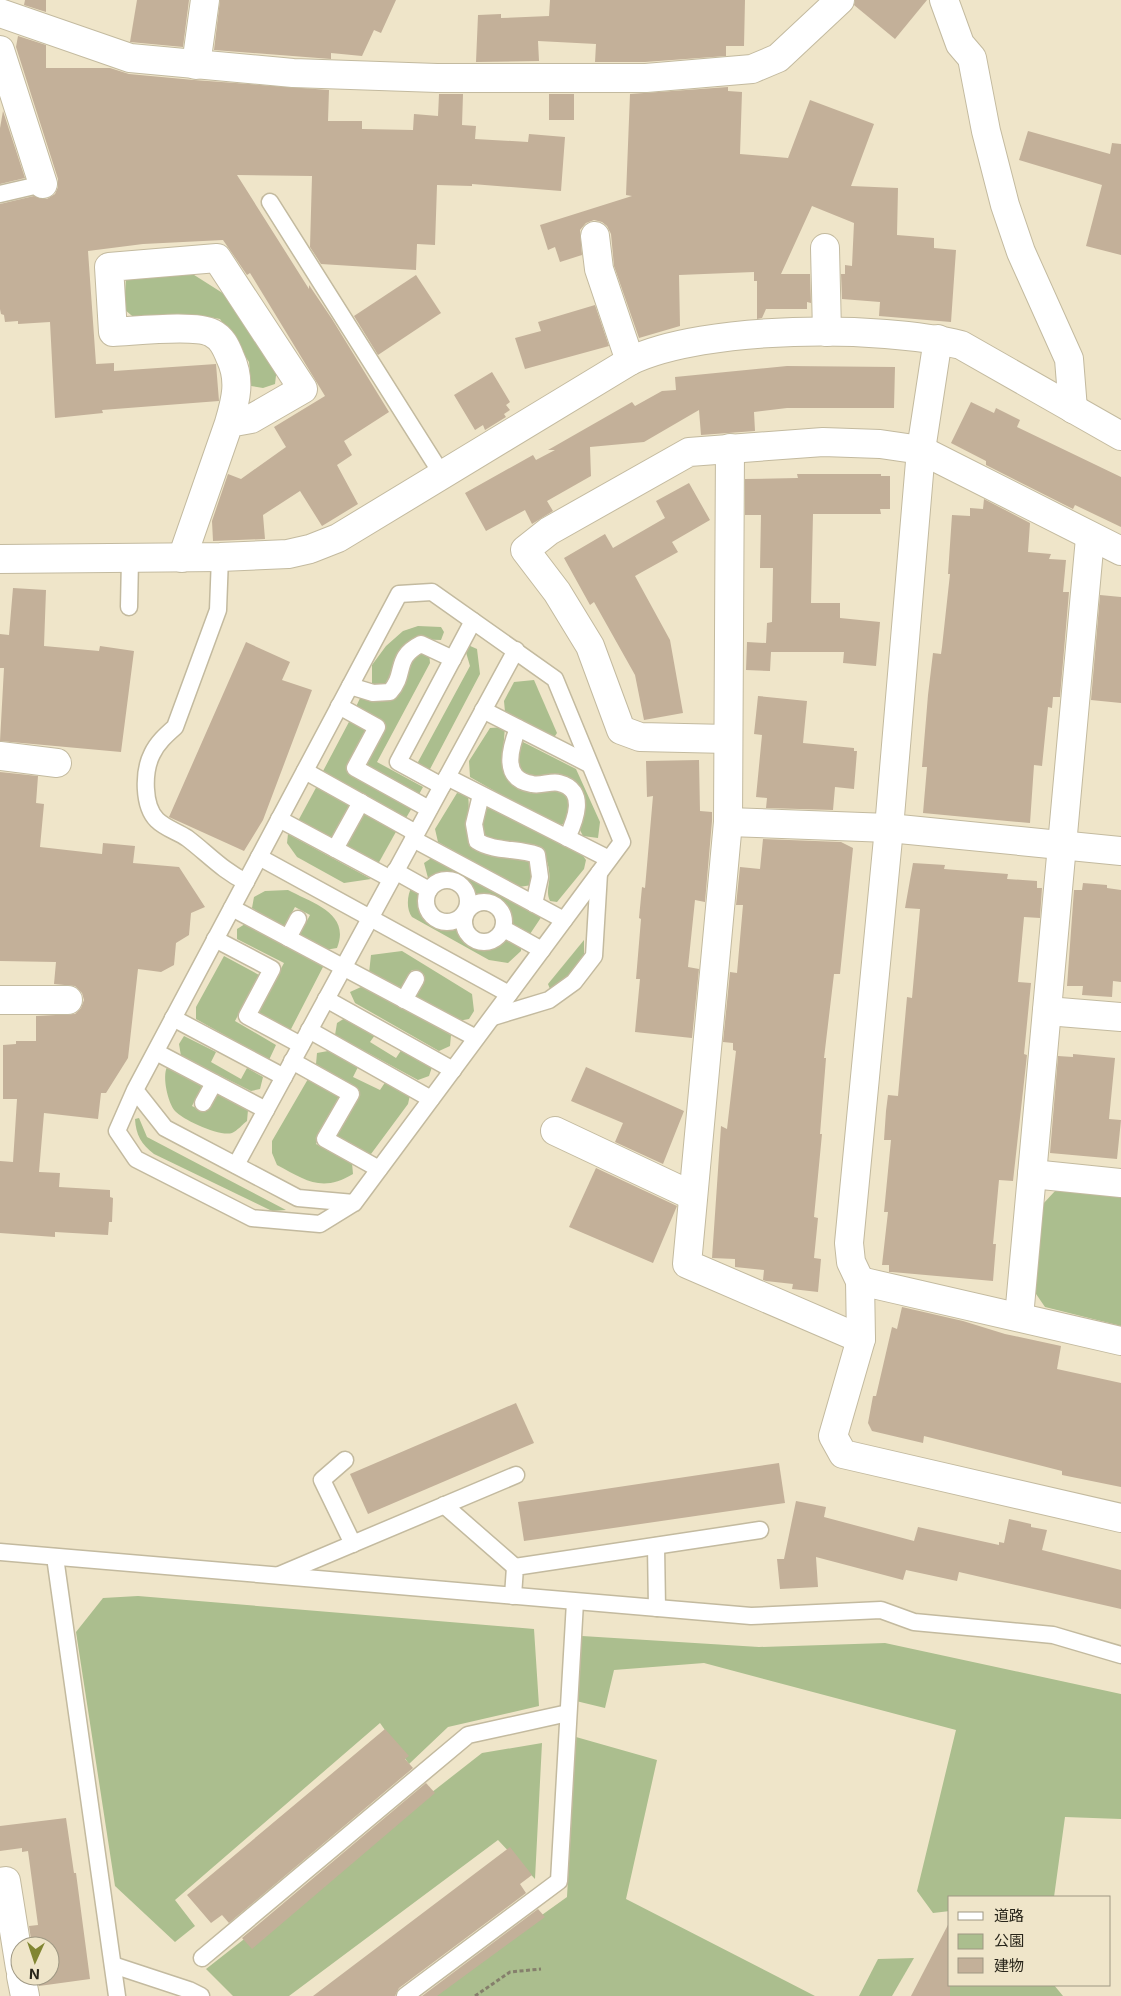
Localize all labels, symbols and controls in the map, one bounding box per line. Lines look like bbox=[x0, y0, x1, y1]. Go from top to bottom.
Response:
legend bbox=[948, 1896, 1111, 1986]
text: 道路 bbox=[994, 1906, 1024, 1925]
text: 公園 bbox=[994, 1931, 1024, 1950]
north arrow bbox=[10, 1936, 60, 1986]
text: 建物 bbox=[994, 1956, 1024, 1975]
text: N bbox=[29, 1966, 40, 1983]

